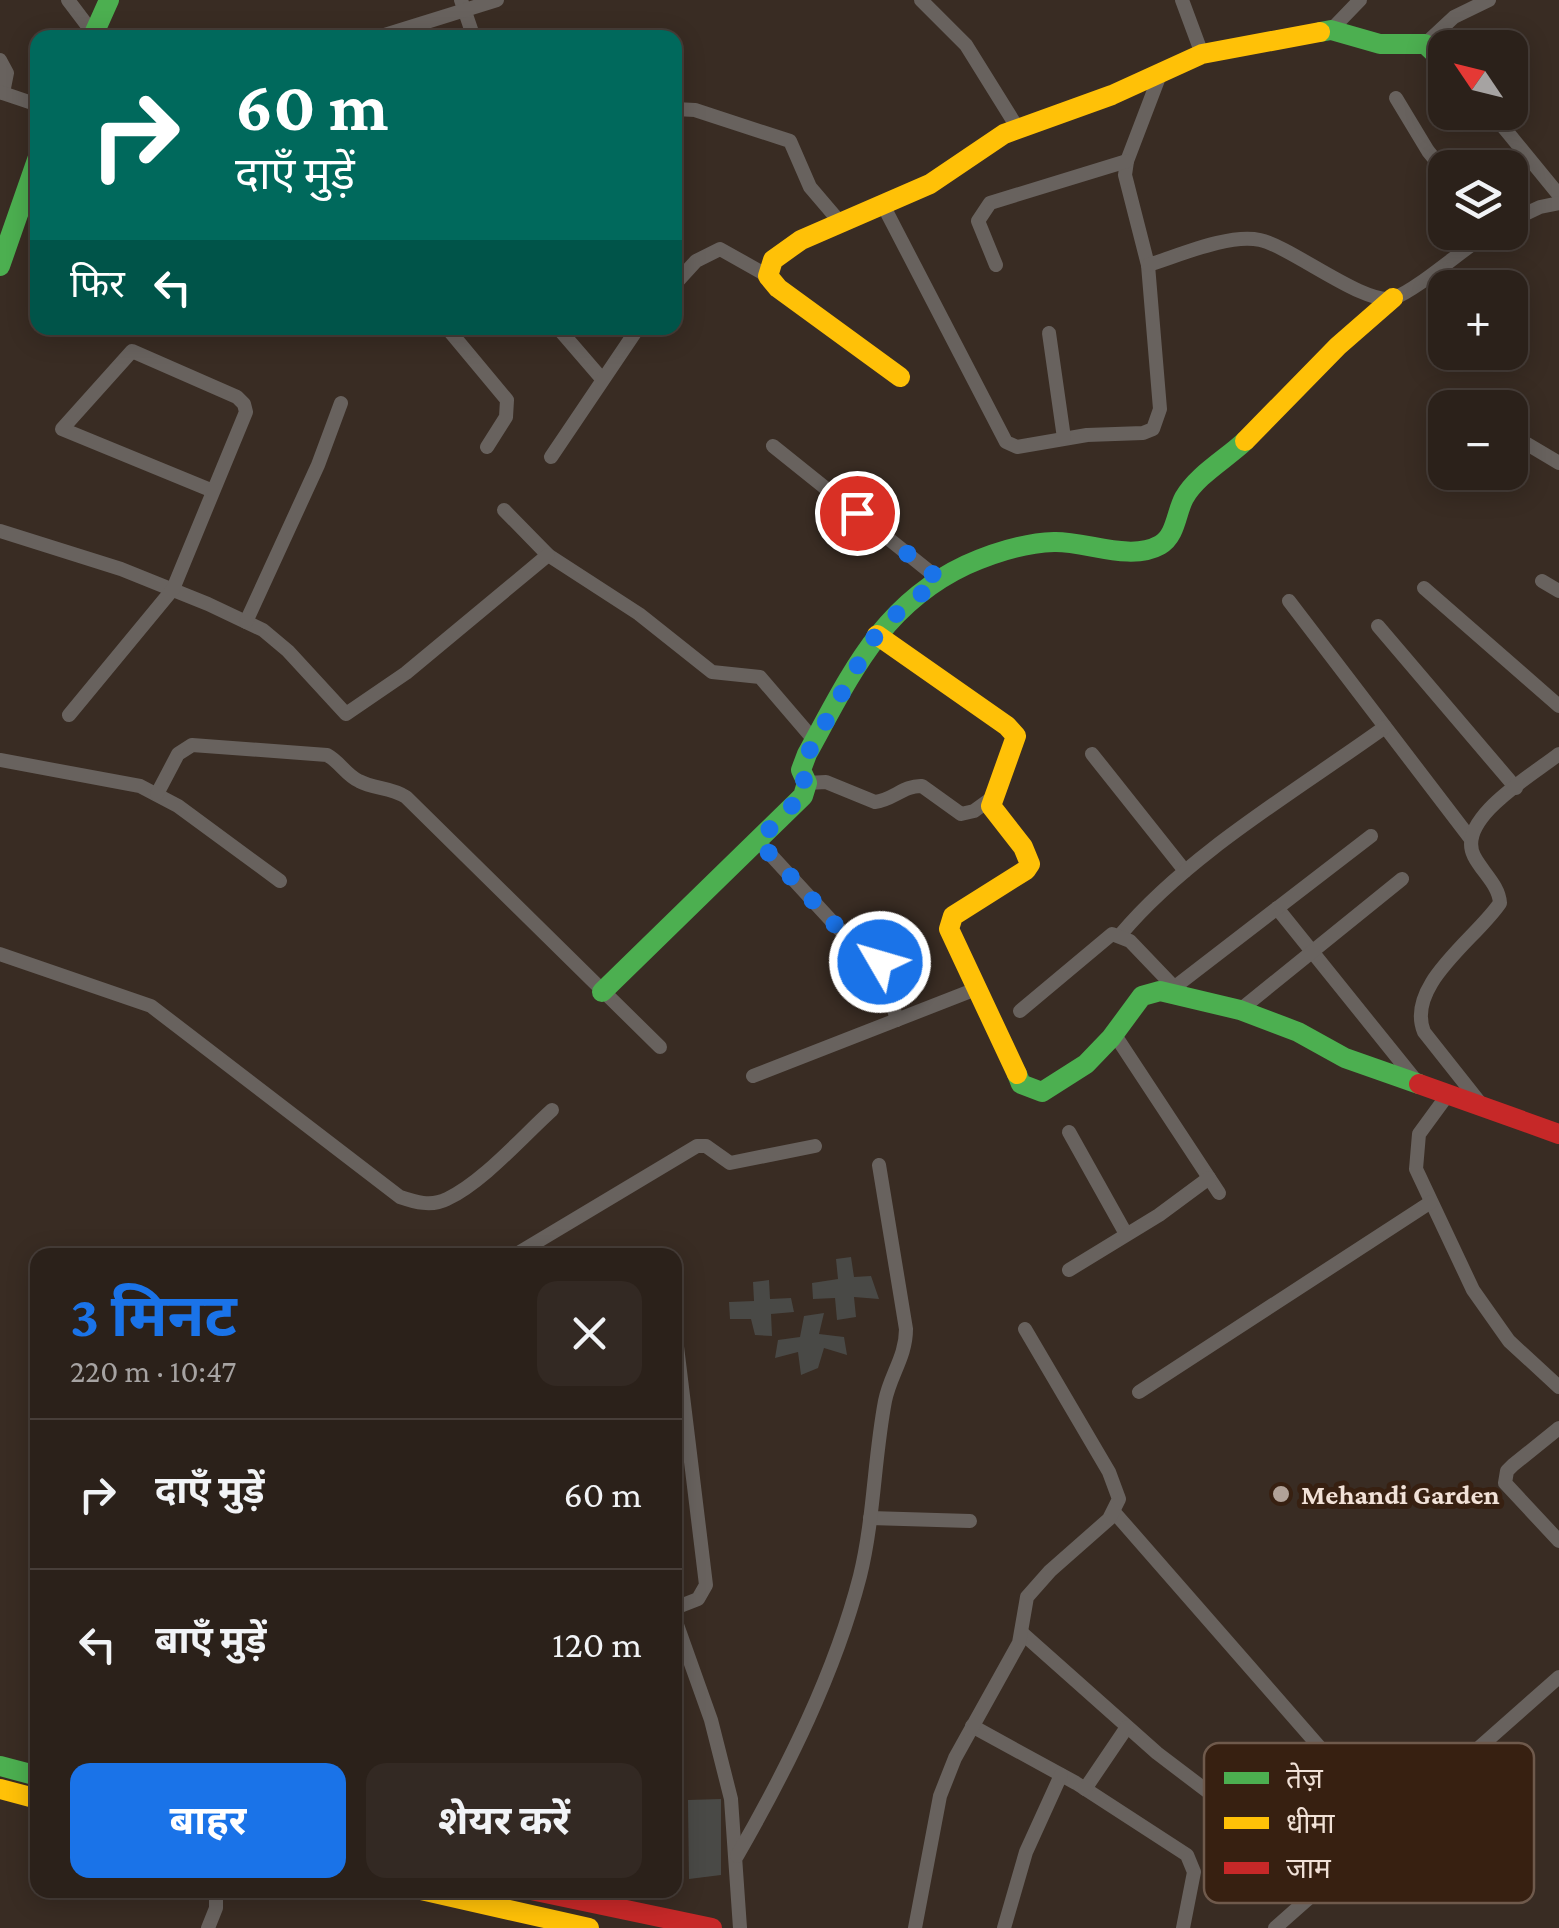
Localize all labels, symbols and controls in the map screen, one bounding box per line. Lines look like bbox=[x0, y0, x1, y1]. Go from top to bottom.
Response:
north arrow bbox=[1428, 30, 1528, 130]
map controls bbox=[1428, 30, 1528, 490]
text: 60 m bbox=[235, 67, 388, 145]
icon: right bbox=[70, 70, 200, 200]
text: दाएँ मुड़ें bbox=[235, 149, 355, 199]
button: layers bbox=[1428, 150, 1528, 250]
icon: left bbox=[145, 260, 200, 315]
text: फिर bbox=[70, 263, 125, 305]
button: + bbox=[1428, 270, 1528, 370]
button: − bbox=[1428, 390, 1528, 490]
pin bbox=[815, 471, 900, 556]
icon: arrive bbox=[830, 486, 885, 541]
position arrow bbox=[828, 910, 932, 1014]
button: close bbox=[537, 1281, 642, 1386]
text: 3 मिनट bbox=[70, 1282, 237, 1349]
text: 220 m · 10:47 bbox=[70, 1353, 236, 1389]
icon: right bbox=[70, 1467, 125, 1522]
text: दाएँ मुड़ें bbox=[155, 1469, 264, 1511]
text: 60 m bbox=[564, 1473, 642, 1515]
place label: Mehandi Garden bbox=[1301, 1479, 1500, 1510]
marker: Mehandi Garden bbox=[1270, 1483, 1292, 1505]
icon: left bbox=[70, 1617, 125, 1672]
text: बाएँ मुड़ें bbox=[155, 1619, 267, 1661]
text: 120 m bbox=[552, 1623, 642, 1665]
legend bbox=[1204, 1743, 1534, 1903]
text: तेज़ bbox=[1286, 1762, 1324, 1794]
button: बाहर bbox=[70, 1763, 346, 1878]
button: शेयर करें bbox=[366, 1763, 642, 1878]
text: धीमा bbox=[1286, 1807, 1335, 1839]
text: जाम bbox=[1286, 1853, 1332, 1884]

